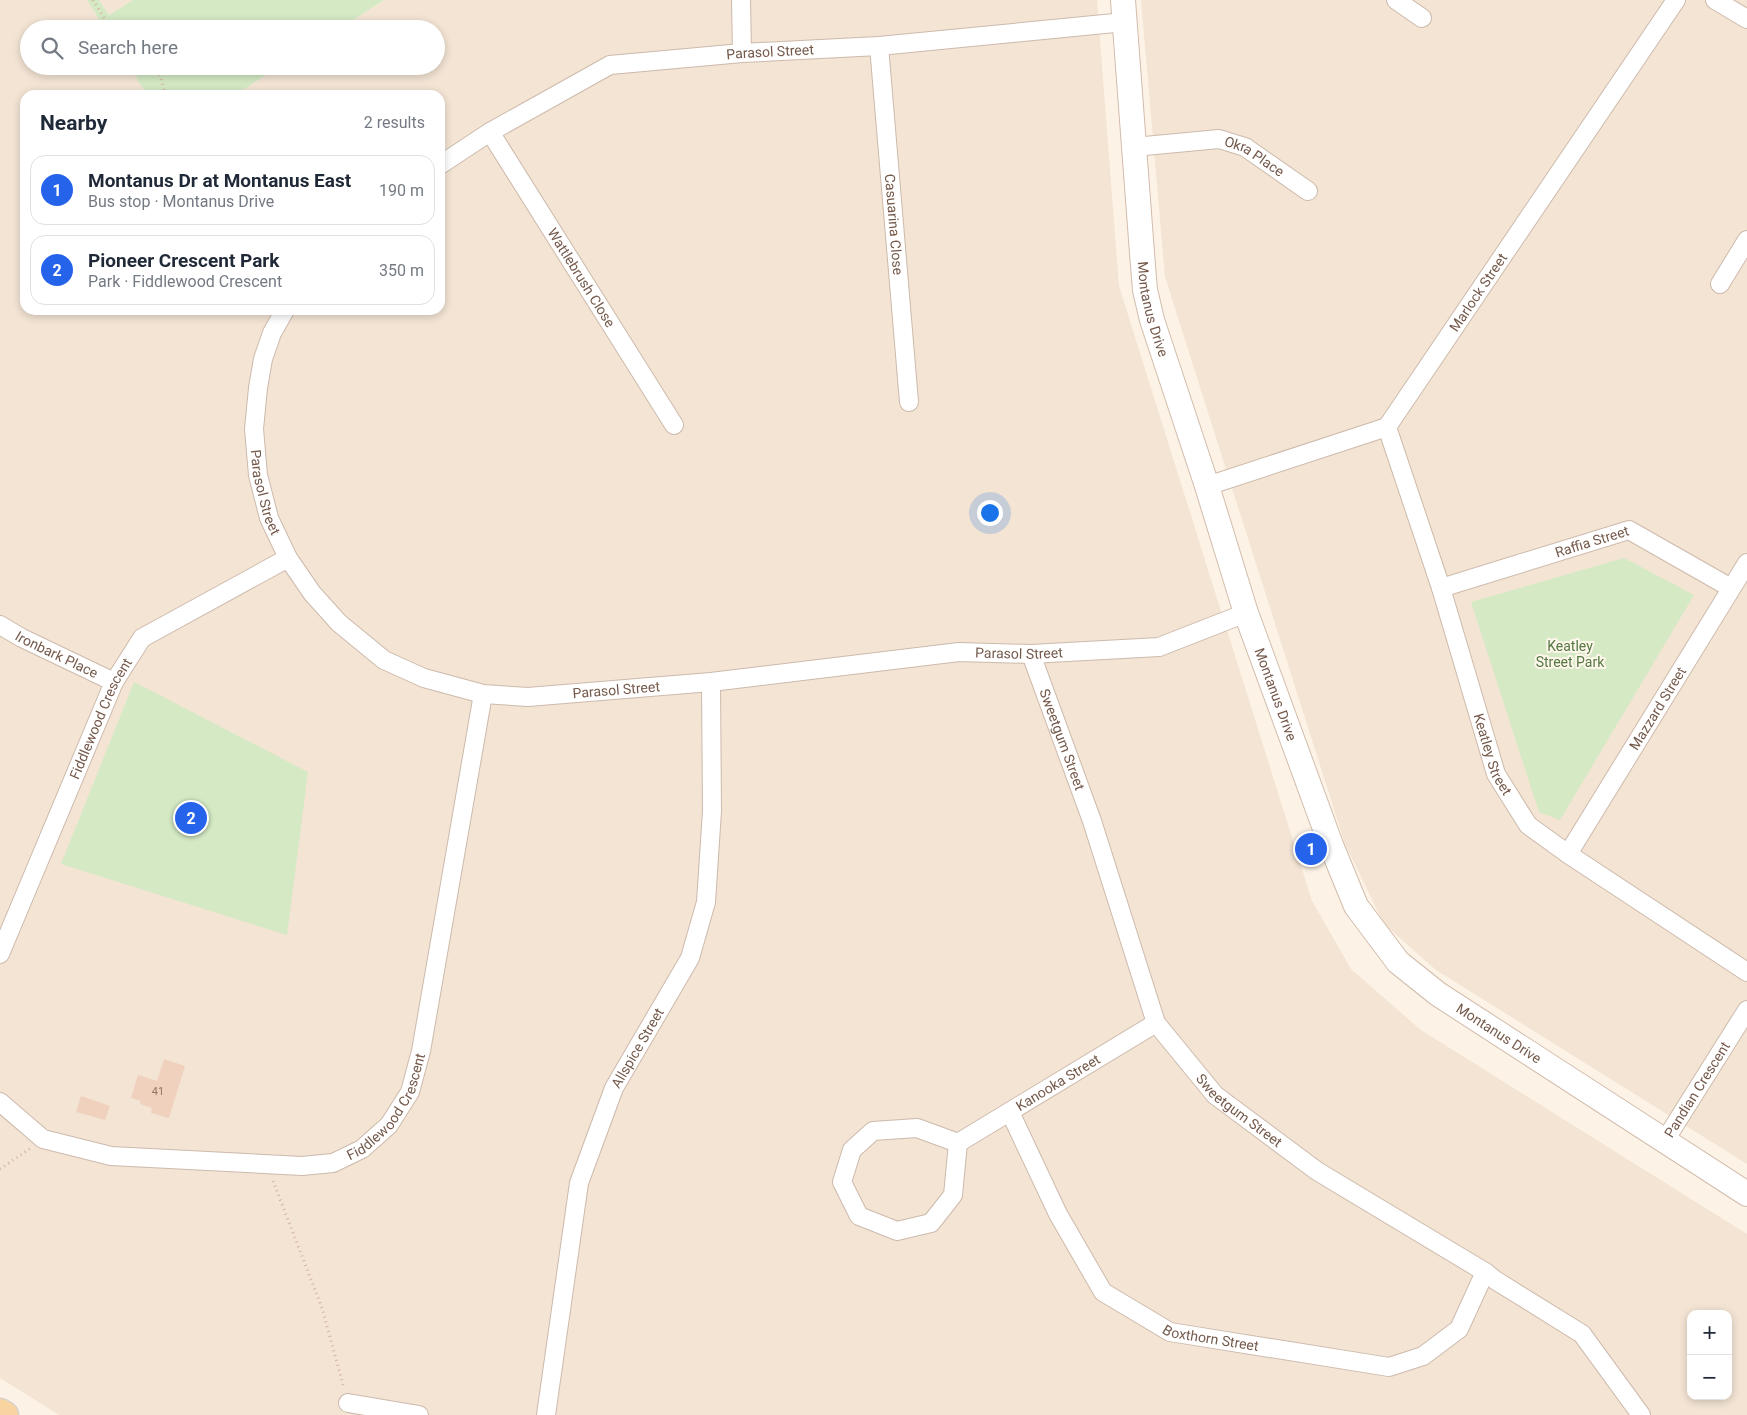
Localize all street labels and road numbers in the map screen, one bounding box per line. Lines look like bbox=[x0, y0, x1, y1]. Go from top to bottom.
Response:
street label: Parasol Street bbox=[726, 41, 815, 62]
street label: Okra Place bbox=[1223, 133, 1287, 180]
street label: Casuarina Close bbox=[882, 173, 906, 276]
street label: Wattlebrush Close bbox=[544, 225, 619, 330]
street label: Marlock Street bbox=[1446, 250, 1510, 334]
street label: Montanus Drive bbox=[1135, 261, 1172, 359]
street label: Parasol Street bbox=[248, 449, 284, 538]
street label: Raffia Street bbox=[1553, 522, 1631, 560]
street label: Ironbark Place bbox=[12, 628, 101, 681]
street label: Parasol Street bbox=[975, 644, 1064, 662]
street label: Montanus Drive bbox=[1251, 646, 1300, 743]
street label: Fiddlewood Crescent bbox=[66, 655, 135, 782]
street label: Mazzard Street bbox=[1626, 664, 1689, 753]
street label: Parasol Street bbox=[572, 678, 661, 701]
street label: Sweetgum Street bbox=[1036, 687, 1088, 793]
street label: Keatley Street bbox=[1471, 711, 1515, 798]
street label: Montanus Drive bbox=[1453, 1000, 1544, 1067]
street label: Allspice Street bbox=[608, 1005, 667, 1091]
street label: Pandian Crescent bbox=[1661, 1038, 1733, 1140]
street label: Fiddlewood Crescent bbox=[344, 1051, 428, 1163]
street label: Kanooka Street bbox=[1013, 1051, 1103, 1114]
street label: Sweetgum Street bbox=[1193, 1071, 1286, 1150]
street label: Boxthorn Street bbox=[1160, 1321, 1260, 1354]

